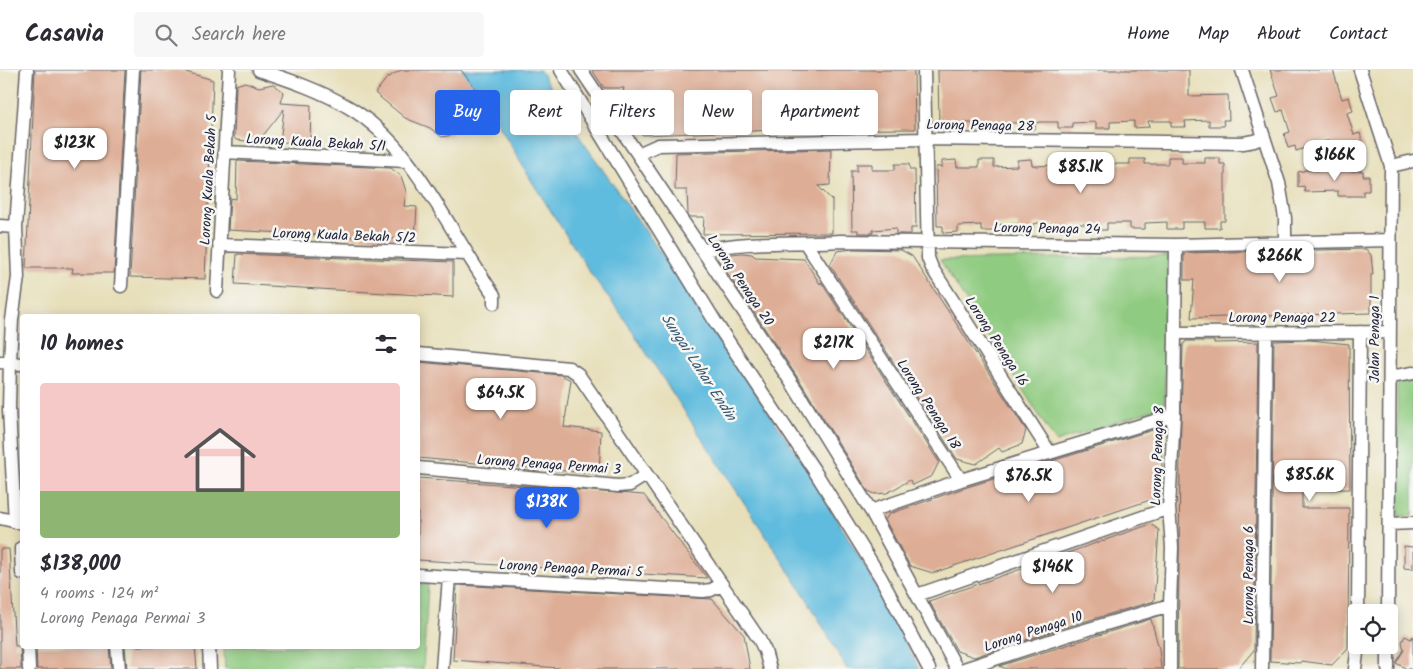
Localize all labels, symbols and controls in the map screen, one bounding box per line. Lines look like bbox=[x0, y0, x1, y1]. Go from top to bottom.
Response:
search box bbox=[134, 12, 484, 57]
text: Casavia bbox=[25, 15, 104, 54]
text: Search here bbox=[192, 20, 286, 50]
text: Home bbox=[1127, 20, 1170, 49]
text: Map bbox=[1198, 20, 1229, 49]
text: About bbox=[1257, 20, 1301, 49]
text: Contact bbox=[1329, 20, 1388, 49]
icon: search bbox=[152, 21, 180, 49]
chip: Buy bbox=[435, 90, 500, 135]
chip: Rent bbox=[510, 90, 581, 135]
chip: Filters bbox=[591, 90, 674, 135]
chip: New bbox=[684, 90, 752, 135]
chip: Apartment bbox=[762, 90, 878, 135]
street label: Lorong Kuala Bekah 5 bbox=[195, 113, 223, 246]
street label: Lorong Penaga 28 bbox=[926, 114, 1035, 138]
pin: $123K bbox=[40, 128, 110, 170]
street label: Lorong Kuala Bekah 5/1 bbox=[245, 128, 387, 158]
text: $123K bbox=[54, 131, 96, 156]
pin: $166K bbox=[1300, 140, 1370, 182]
text: $166K bbox=[1314, 143, 1356, 168]
pin: $85.1K bbox=[1040, 152, 1122, 194]
text: $85.1K bbox=[1058, 155, 1104, 180]
street label: Lorong Penaga 24 bbox=[993, 217, 1101, 241]
street label: Lorong Kuala Bekah 5/2 bbox=[272, 222, 416, 250]
street label: Lorong Penaga 20 bbox=[701, 230, 779, 331]
pin: $266K bbox=[1245, 240, 1315, 283]
text: $266K bbox=[1257, 244, 1303, 269]
street label: Lorong Penaga 16 bbox=[959, 292, 1034, 391]
street label: Jalan Penaga 1 bbox=[1364, 295, 1386, 383]
street label: Lorong Penaga 22 bbox=[1228, 307, 1336, 329]
water label: Sungai Lahar Endin bbox=[654, 309, 743, 427]
text: 10 homes bbox=[40, 328, 124, 361]
pin: $217K bbox=[799, 328, 869, 370]
icon: filters bbox=[372, 330, 400, 358]
text: $217K bbox=[814, 331, 854, 356]
street label: Lorong Penaga 18 bbox=[891, 355, 966, 455]
pin: $64.5K bbox=[460, 378, 542, 420]
text: $64.5K bbox=[477, 381, 525, 406]
street label: Lorong Penaga 8 bbox=[1145, 405, 1171, 506]
icon: home bbox=[175, 415, 265, 505]
street label: Lorong Penaga Permai 3 bbox=[476, 449, 622, 481]
pin: $76.5K bbox=[988, 460, 1070, 503]
pin: $85.6K bbox=[1269, 460, 1351, 502]
text: $85.6K bbox=[1285, 463, 1335, 488]
text: $76.5K bbox=[1005, 464, 1053, 489]
pin: $138K bbox=[512, 486, 582, 529]
text: $138K bbox=[526, 490, 568, 515]
street label: Lorong Penaga 6 bbox=[1238, 525, 1260, 625]
text: $138,000 bbox=[40, 548, 120, 581]
pin: $146K bbox=[1018, 552, 1088, 594]
street label: Lorong Penaga Permai 5 bbox=[498, 554, 645, 584]
text: $146K bbox=[1032, 555, 1074, 580]
text: 4 rooms · 124 m² bbox=[40, 581, 158, 606]
map controls bbox=[1348, 604, 1398, 654]
button: locate bbox=[1348, 604, 1398, 654]
text: Lorong Penaga Permai 3 bbox=[40, 606, 205, 631]
street label: Lorong Penaga 10 bbox=[981, 606, 1086, 658]

